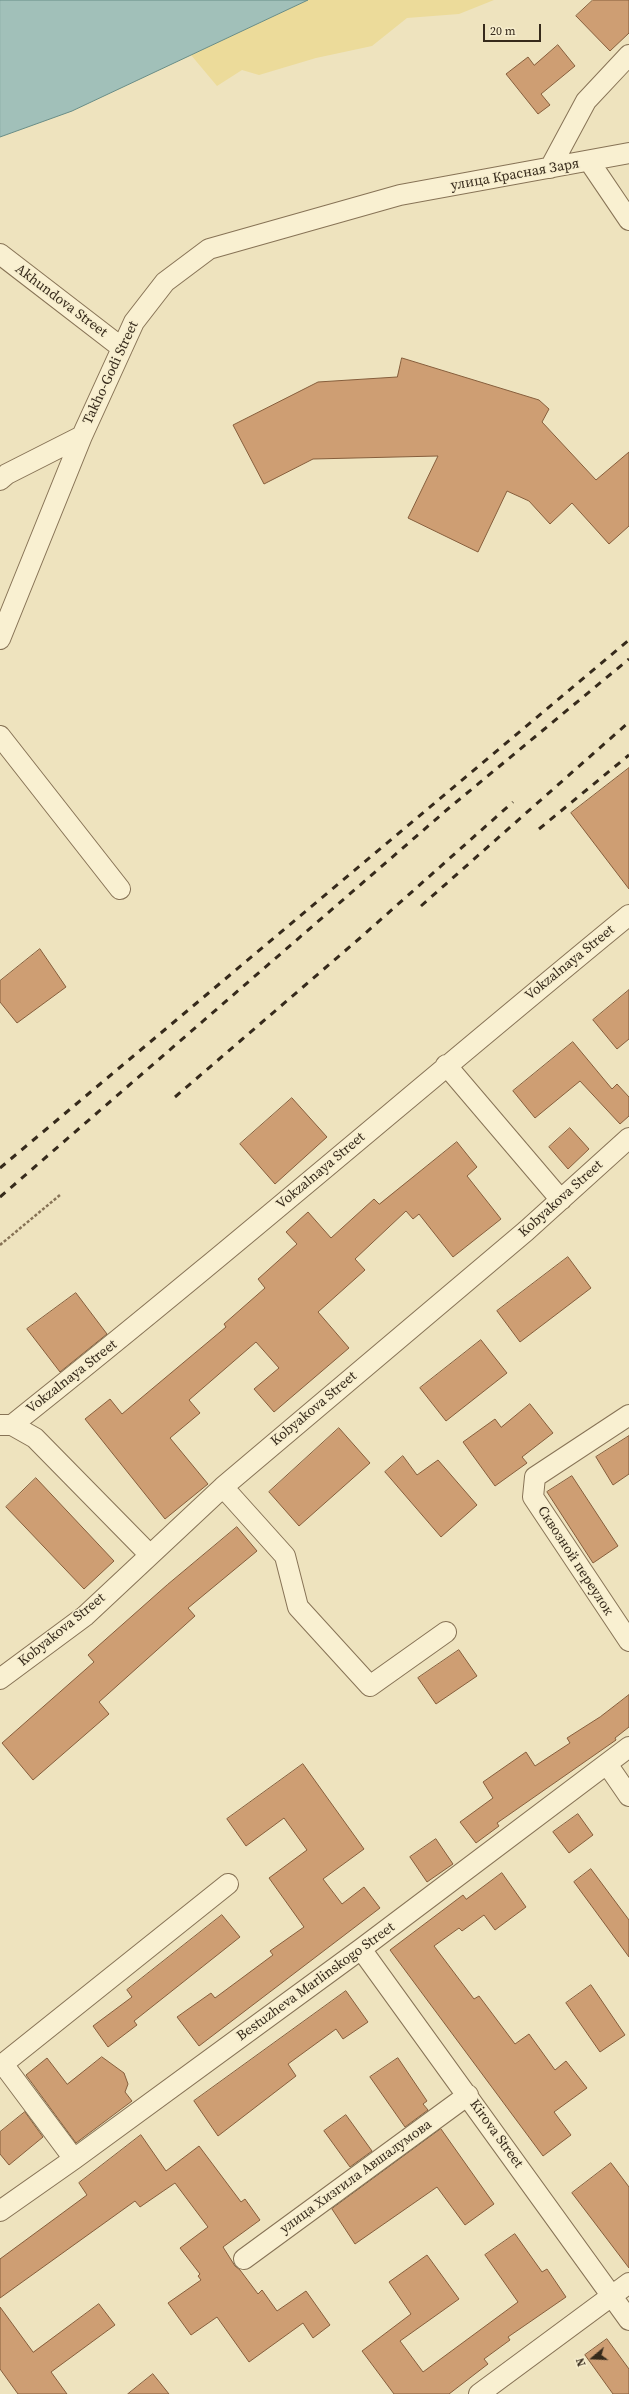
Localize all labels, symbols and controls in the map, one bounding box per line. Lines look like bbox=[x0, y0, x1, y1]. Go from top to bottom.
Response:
scale bar bbox=[485, 16, 543, 42]
text: 20 m bbox=[490, 23, 516, 39]
street label: улица Красная Заря bbox=[449, 155, 581, 195]
street label: Akhundova Street bbox=[12, 261, 110, 341]
street label: Takho-Godi Street bbox=[80, 319, 142, 427]
street label: Vokzalnaya Street bbox=[522, 922, 618, 1004]
street label: Vokzalnaya Street bbox=[273, 1129, 369, 1213]
street label: Kobyakova Street bbox=[516, 1157, 606, 1241]
street label: Vokzalnaya Street bbox=[23, 1336, 121, 1418]
street label: Kobyakova Street bbox=[268, 1368, 360, 1450]
street label: Сквозной переулок bbox=[533, 1503, 617, 1619]
street label: Kobyakova Street bbox=[15, 1590, 109, 1670]
street label: Bestuzheva Marlinskogo Street bbox=[234, 1919, 398, 2045]
street label: Kirova Street bbox=[466, 2097, 526, 2171]
street label: улица Хизгила Авшалумова bbox=[277, 2116, 435, 2238]
north arrow bbox=[573, 2338, 613, 2378]
text: N bbox=[573, 2356, 590, 2368]

